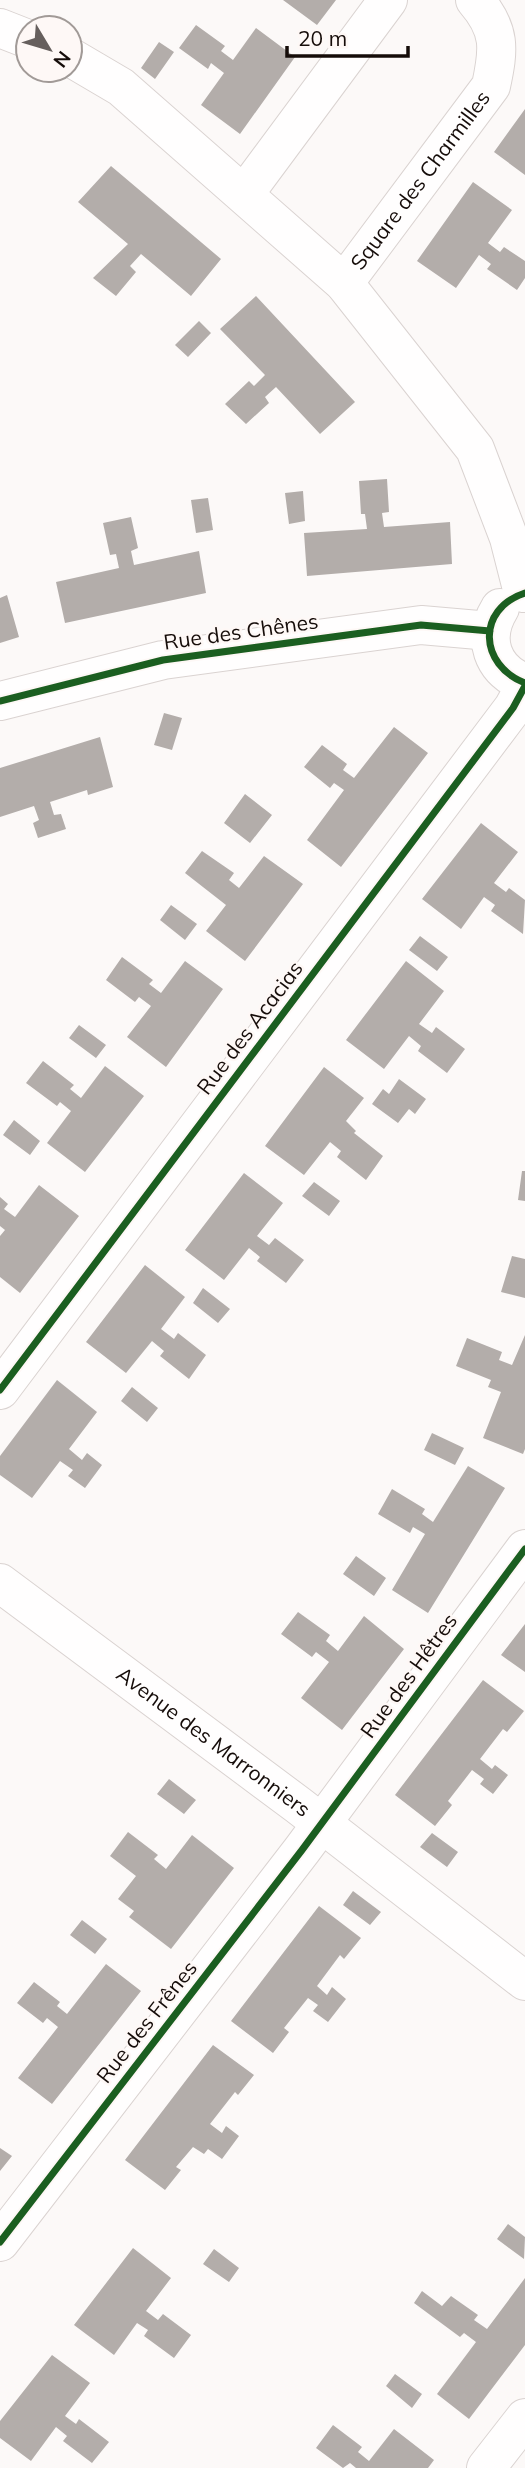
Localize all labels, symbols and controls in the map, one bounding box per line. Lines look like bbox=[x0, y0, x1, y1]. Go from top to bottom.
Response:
north arrow bbox=[14, 14, 84, 84]
scale bar bbox=[287, 14, 408, 58]
text: 20 m bbox=[298, 25, 347, 51]
text: N bbox=[49, 46, 76, 73]
street label: Square des Charmilles bbox=[344, 85, 495, 275]
street label: Rue des Chênes bbox=[162, 607, 320, 655]
street label: Rue des Acacias bbox=[191, 956, 308, 1099]
street label: Rue des Hêtres bbox=[354, 1608, 462, 1743]
street label: Avenue des Marronniers bbox=[112, 1660, 316, 1822]
street label: Rue des Frênes bbox=[90, 1955, 202, 2088]

